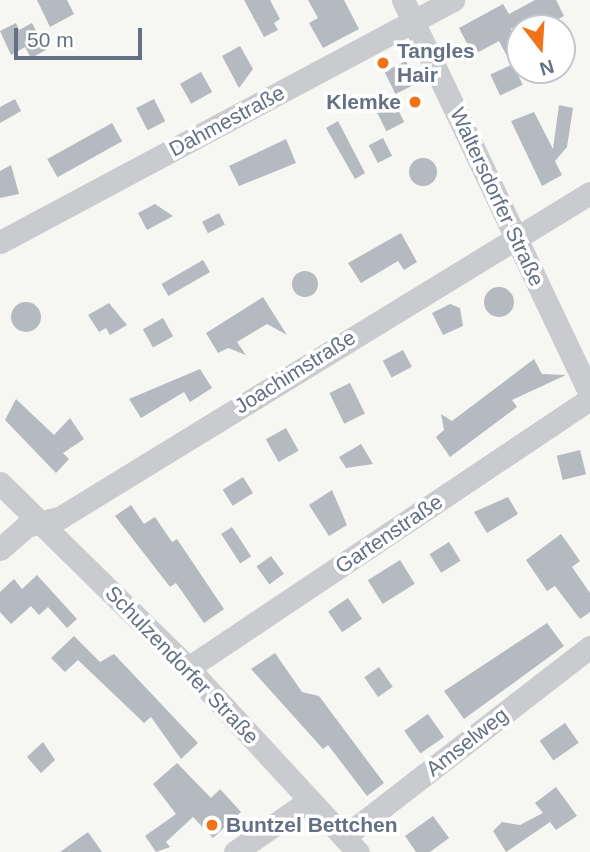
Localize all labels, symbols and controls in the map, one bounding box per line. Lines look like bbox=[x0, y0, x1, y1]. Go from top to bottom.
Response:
scale bar bbox=[18, 14, 145, 58]
north arrow bbox=[506, 14, 576, 84]
text: 50 m bbox=[27, 28, 74, 51]
place label: Tangles Hair bbox=[397, 38, 475, 88]
marker: Tangles Hair bbox=[375, 55, 391, 71]
text: N bbox=[537, 56, 556, 80]
street label: Dahmestraße bbox=[165, 80, 289, 162]
place label: Klemke bbox=[326, 89, 401, 115]
marker: Klemke bbox=[407, 94, 423, 110]
street label: Waltersdorfer Straße bbox=[445, 104, 549, 290]
street label: Joachimstraße bbox=[230, 325, 360, 419]
street label: Gartenstraße bbox=[331, 489, 447, 579]
street label: Schulzendorfer Straße bbox=[100, 581, 264, 749]
street label: Amselweg bbox=[421, 702, 513, 782]
place label: Buntzel Bettchen bbox=[226, 812, 398, 838]
marker: Buntzel Bettchen bbox=[204, 817, 220, 833]

